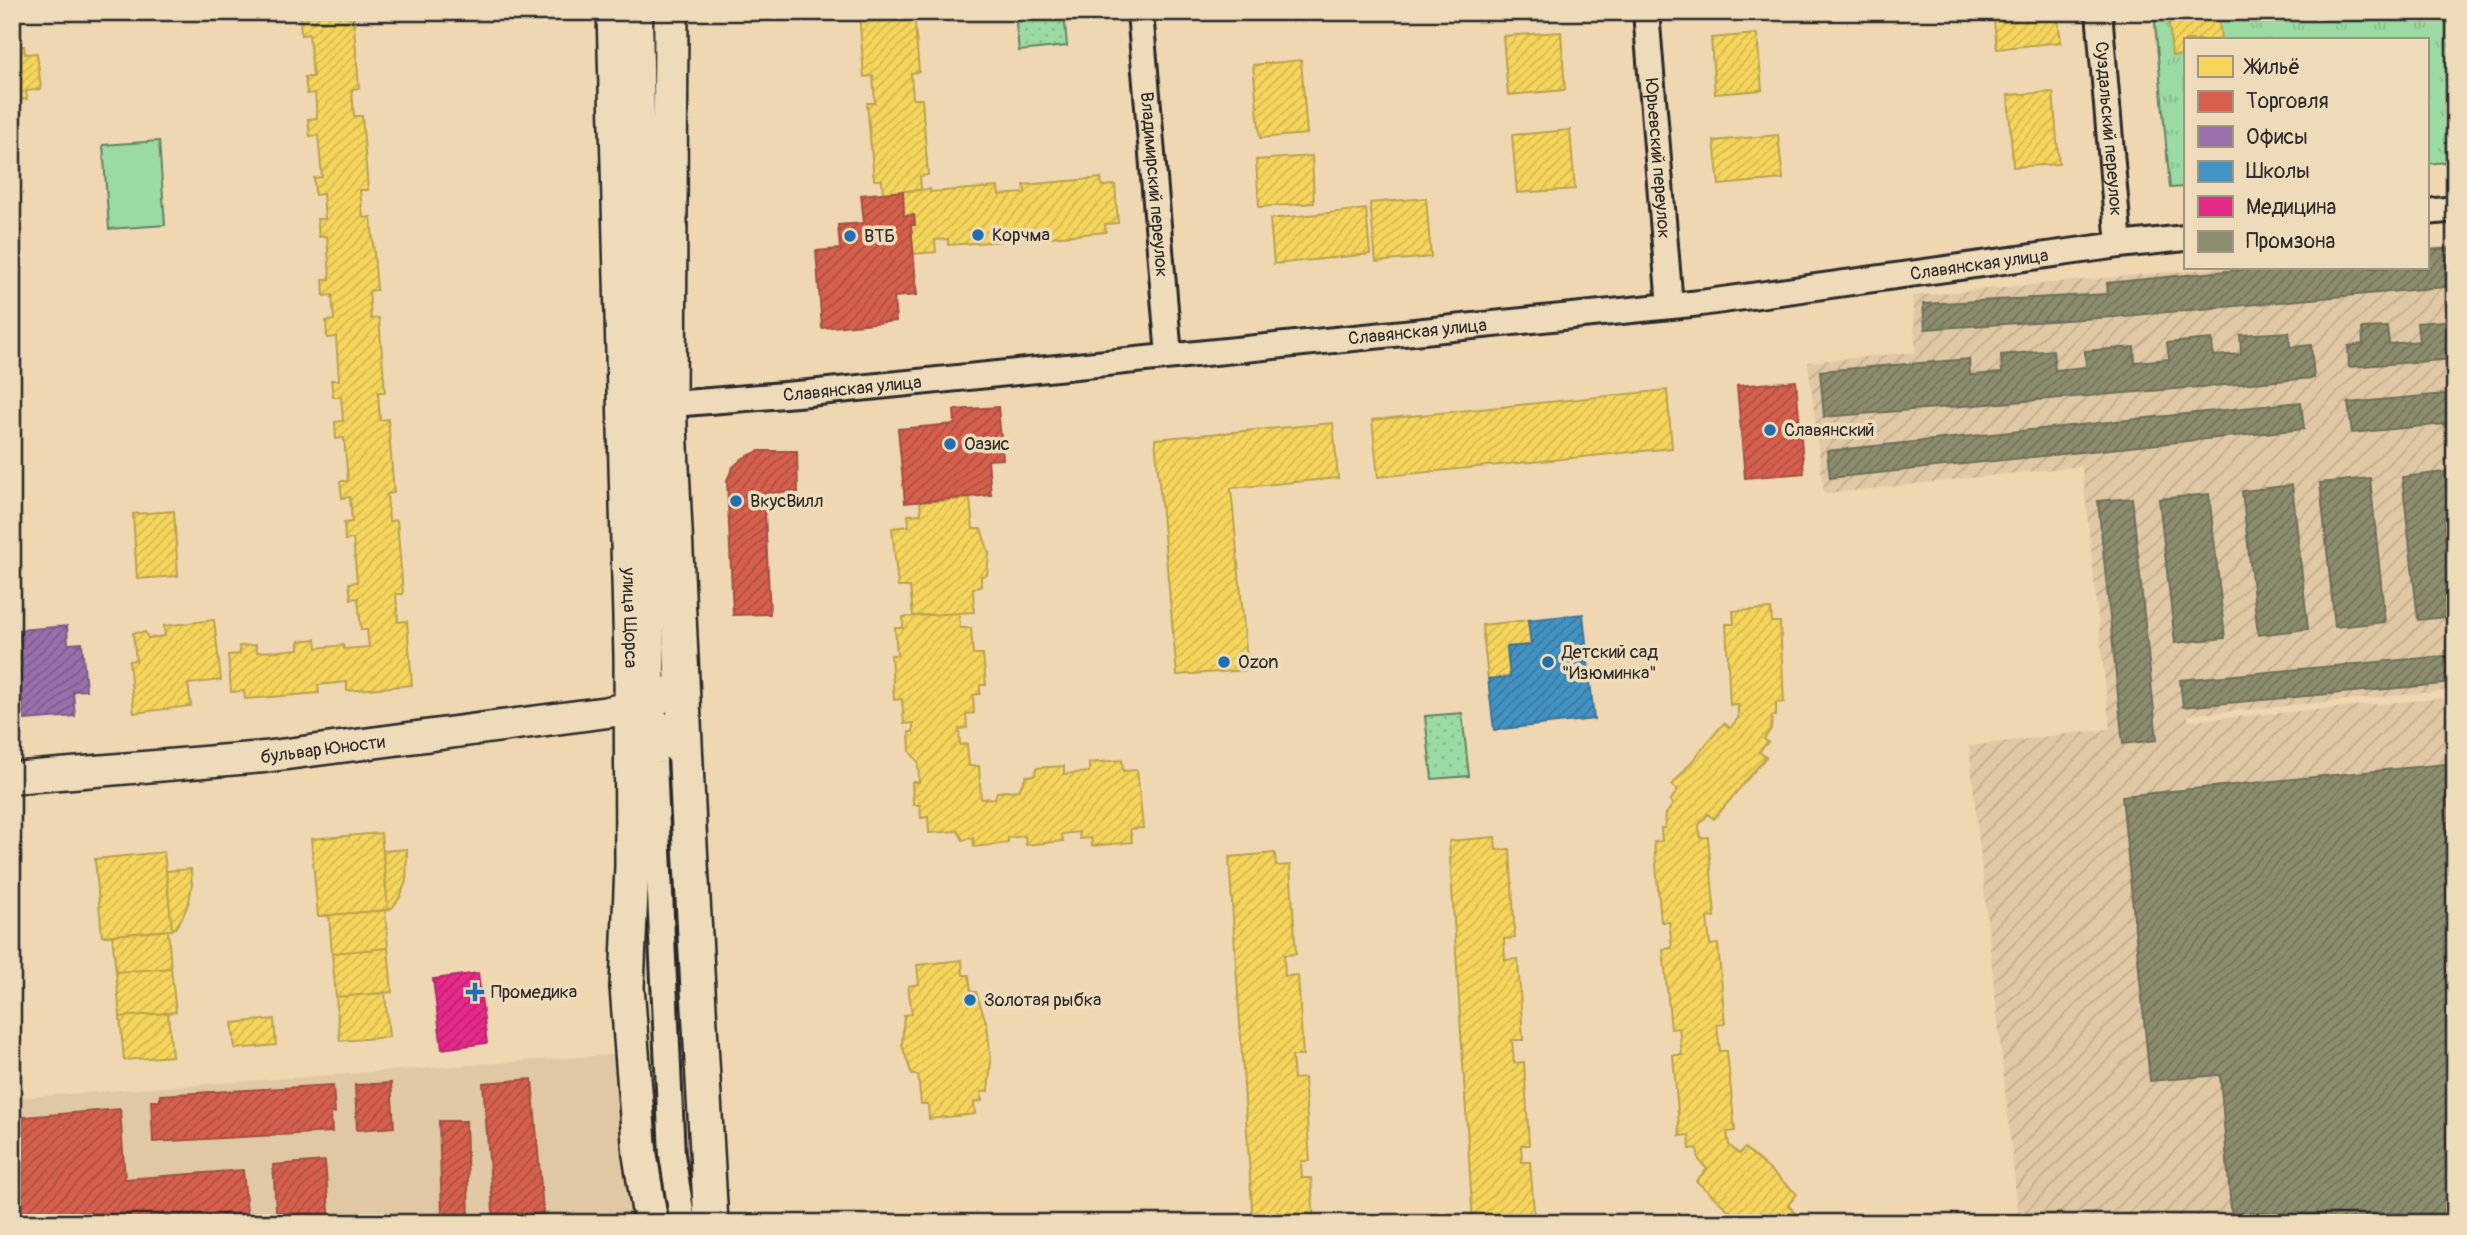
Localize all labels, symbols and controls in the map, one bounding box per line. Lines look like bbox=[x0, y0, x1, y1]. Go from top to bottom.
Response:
legend bbox=[2184, 38, 2428, 270]
street label: Суздальский переулок bbox=[2090, 40, 2127, 217]
text: Жильё bbox=[2243, 54, 2300, 81]
street label: Юрьевский переулок bbox=[1639, 78, 1675, 240]
text: Торговля bbox=[2246, 88, 2329, 115]
street label: Владимирский переулок bbox=[1135, 91, 1173, 278]
text: Офисы bbox=[2246, 124, 2308, 151]
text: Школы bbox=[2246, 158, 2310, 185]
text: Медицина bbox=[2246, 194, 2336, 221]
place label: Корчма bbox=[992, 224, 1050, 247]
place label: ВТБ bbox=[864, 225, 895, 248]
marker: Корчма bbox=[970, 227, 986, 243]
marker: ВТБ bbox=[842, 228, 858, 244]
text: Промзона bbox=[2246, 228, 2335, 255]
street label: Славянская улица bbox=[1909, 244, 2050, 286]
street label: Славянская улица bbox=[1347, 314, 1488, 351]
street label: Славянская улица bbox=[782, 371, 923, 407]
place label: Славянский bbox=[1784, 419, 1874, 442]
marker: Славянский bbox=[1762, 422, 1778, 438]
place label: Оазис bbox=[964, 433, 1010, 456]
marker: Оазис bbox=[942, 436, 958, 452]
place label: ВкусВилл bbox=[750, 490, 823, 513]
marker: ВкусВилл bbox=[728, 493, 744, 509]
street label: улица Щорса bbox=[617, 566, 642, 668]
place label: Детский сад "Изюминка" bbox=[1561, 641, 1658, 685]
place label: Ozon bbox=[1238, 651, 1278, 674]
marker: Ozon bbox=[1216, 654, 1232, 670]
marker: Детский сад "Изюминка" bbox=[1540, 654, 1556, 670]
street label: бульвар Юности bbox=[259, 730, 386, 769]
place label: Промедика bbox=[491, 981, 577, 1004]
marker: Промедика bbox=[465, 982, 485, 1002]
place label: Золотая рыбка bbox=[984, 989, 1101, 1012]
marker: Золотая рыбка bbox=[962, 992, 978, 1008]

